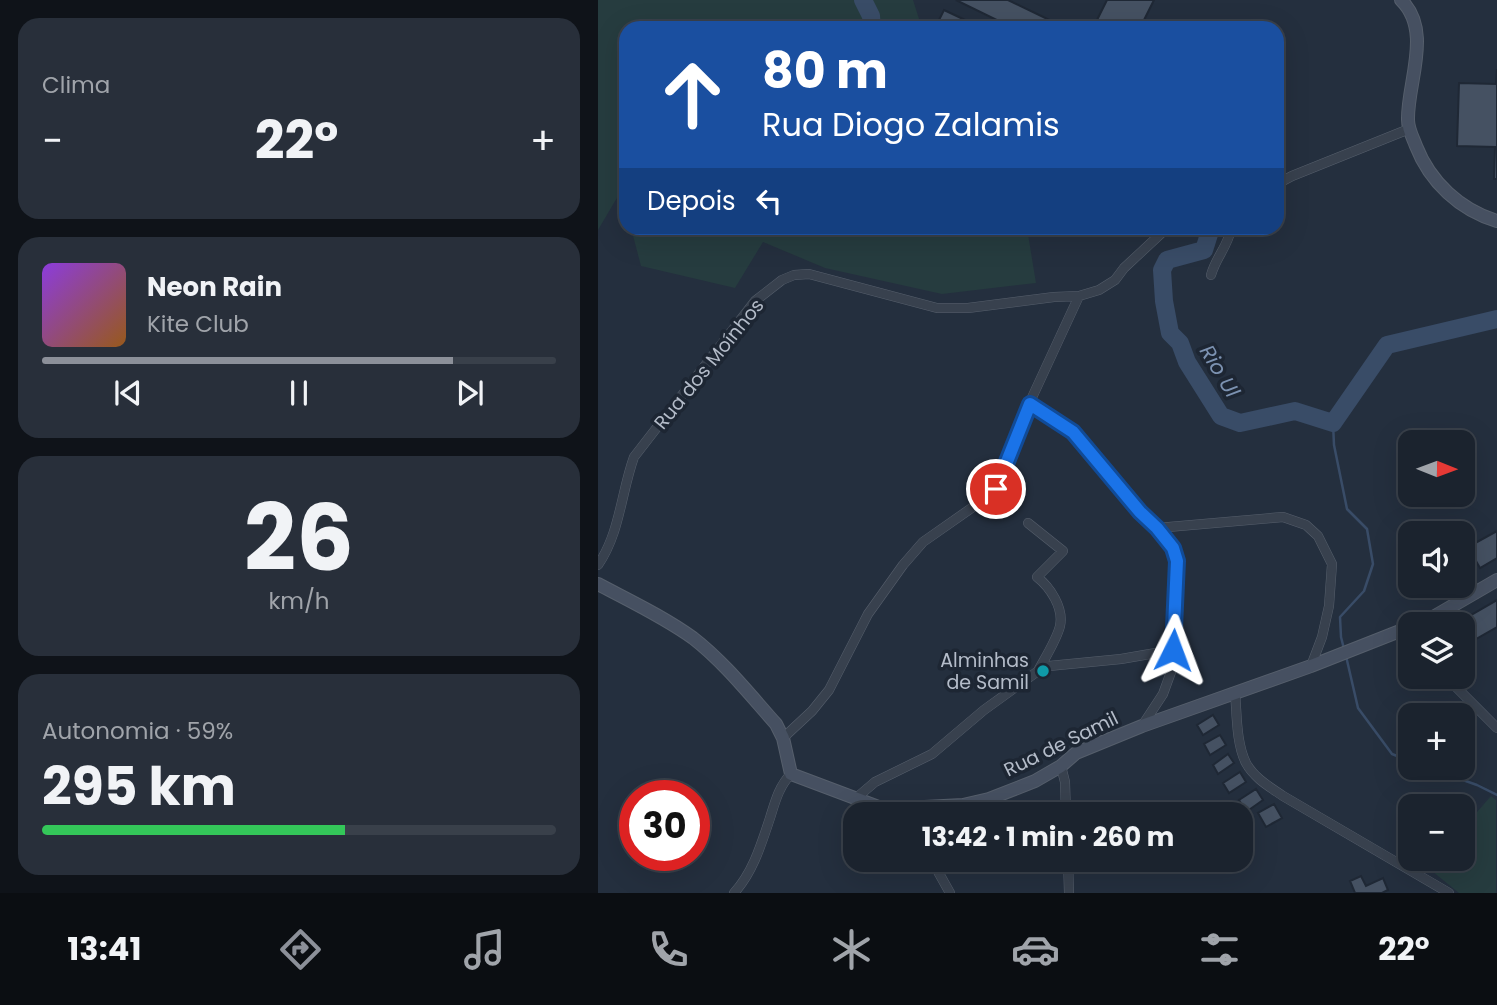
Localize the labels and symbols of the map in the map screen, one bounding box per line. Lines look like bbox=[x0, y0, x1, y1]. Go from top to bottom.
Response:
street label: Rua dos Moínhos bbox=[648, 293, 770, 435]
water label: Rio Ul bbox=[1193, 339, 1248, 404]
north arrow bbox=[1398, 430, 1475, 508]
pin bbox=[966, 459, 1026, 519]
position arrow bbox=[1136, 613, 1210, 687]
place label: Alminhas de Samil bbox=[940, 647, 1029, 696]
marker: Alminhas de Samil bbox=[1035, 663, 1051, 679]
street label: Rua de Samil bbox=[999, 705, 1123, 783]
speed limit sign: 30 bbox=[619, 780, 710, 871]

